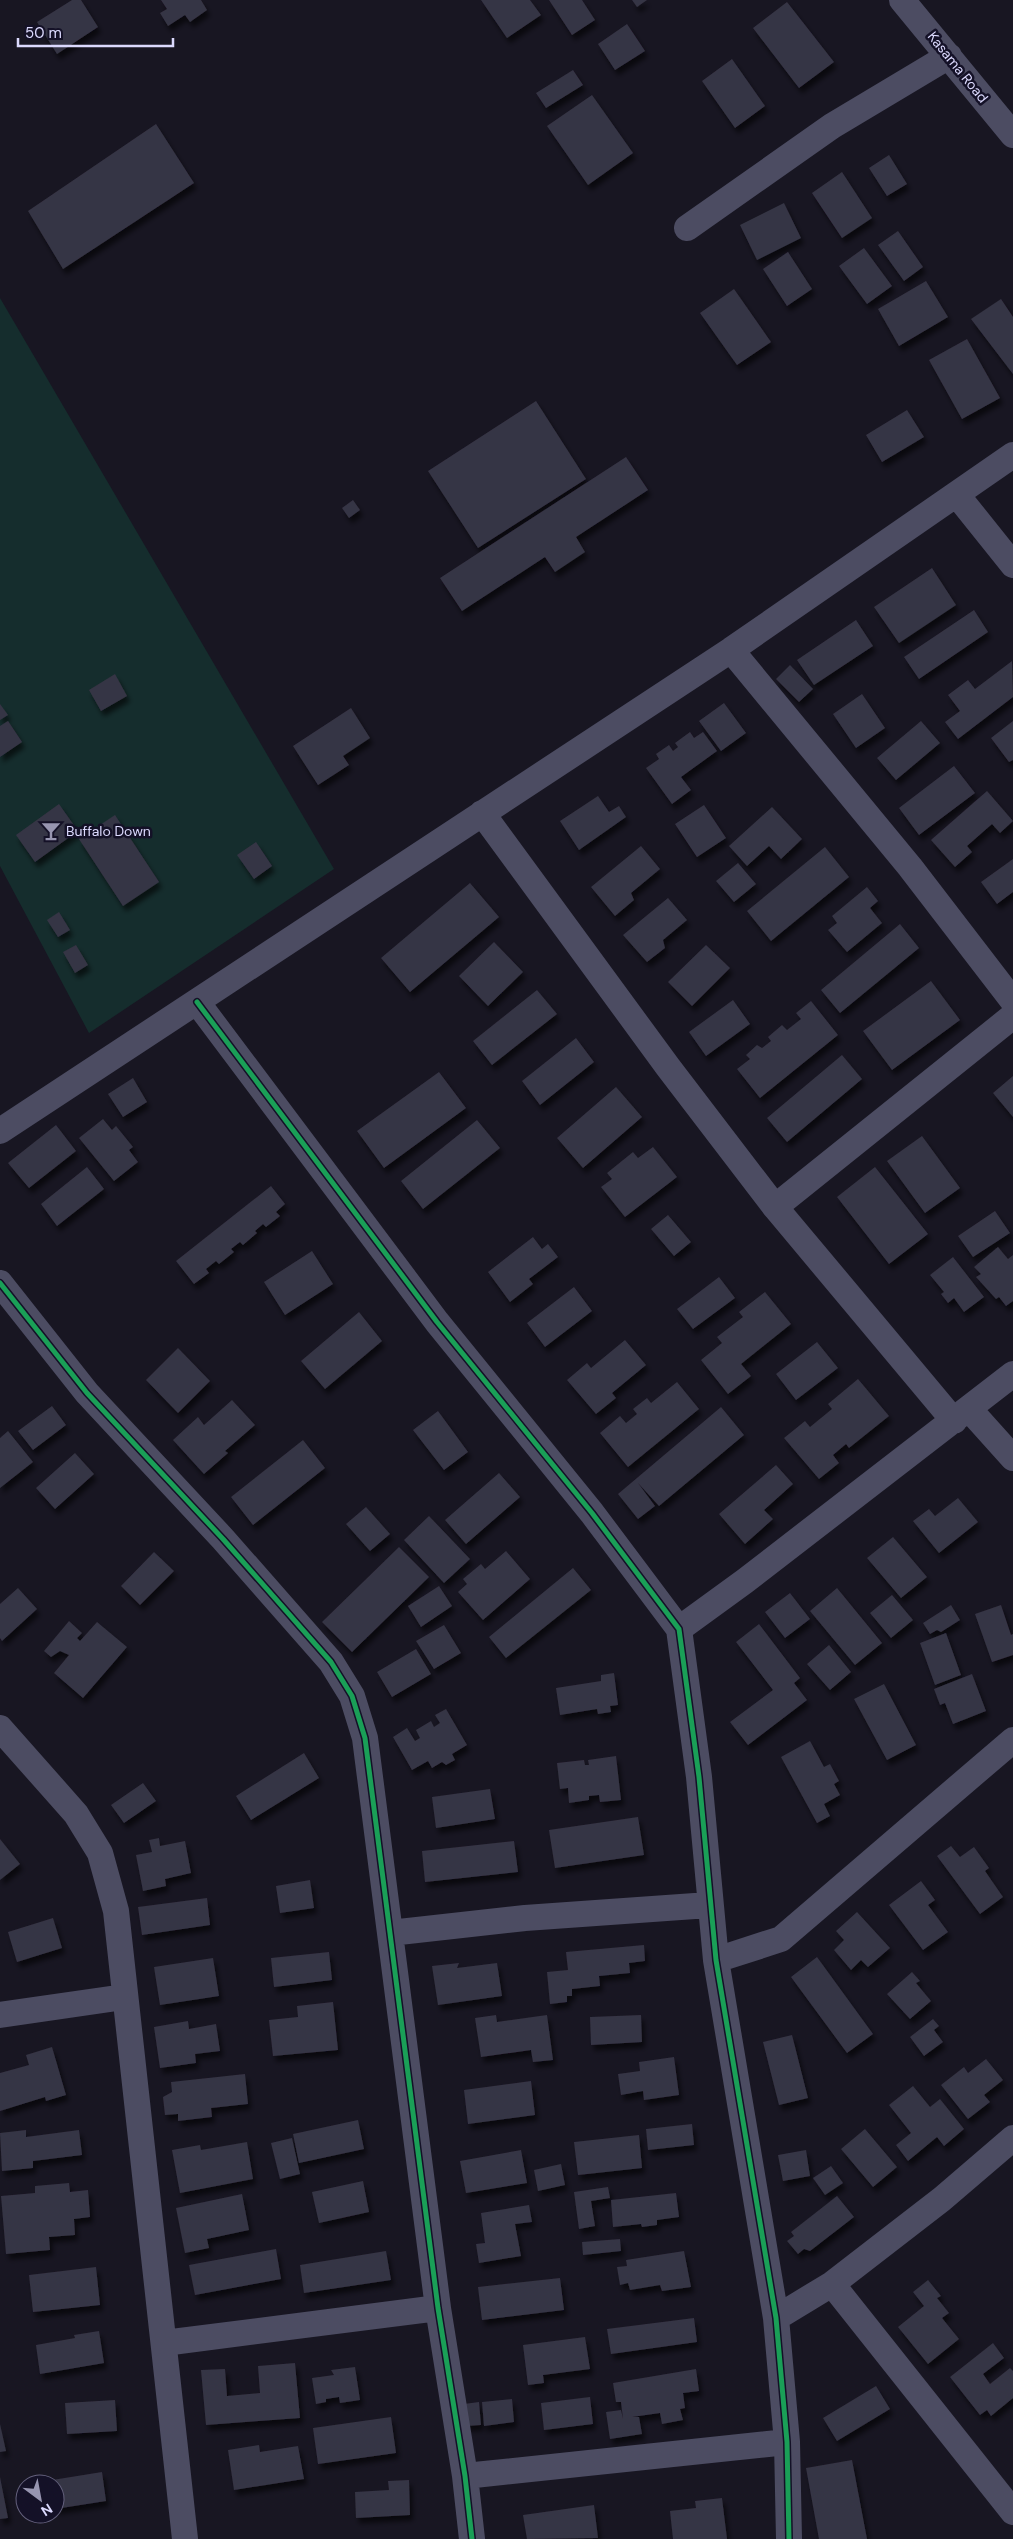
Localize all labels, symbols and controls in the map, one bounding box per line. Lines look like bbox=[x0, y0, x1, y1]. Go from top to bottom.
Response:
scale bar bbox=[18, 15, 172, 47]
text: 50 m bbox=[25, 23, 62, 43]
street label: Kasama Road bbox=[924, 28, 992, 106]
bar icon: Buffalo Down bbox=[40, 820, 62, 842]
place label: Buffalo Down bbox=[66, 822, 151, 840]
north arrow bbox=[15, 2474, 65, 2524]
text: N bbox=[38, 2500, 56, 2520]

